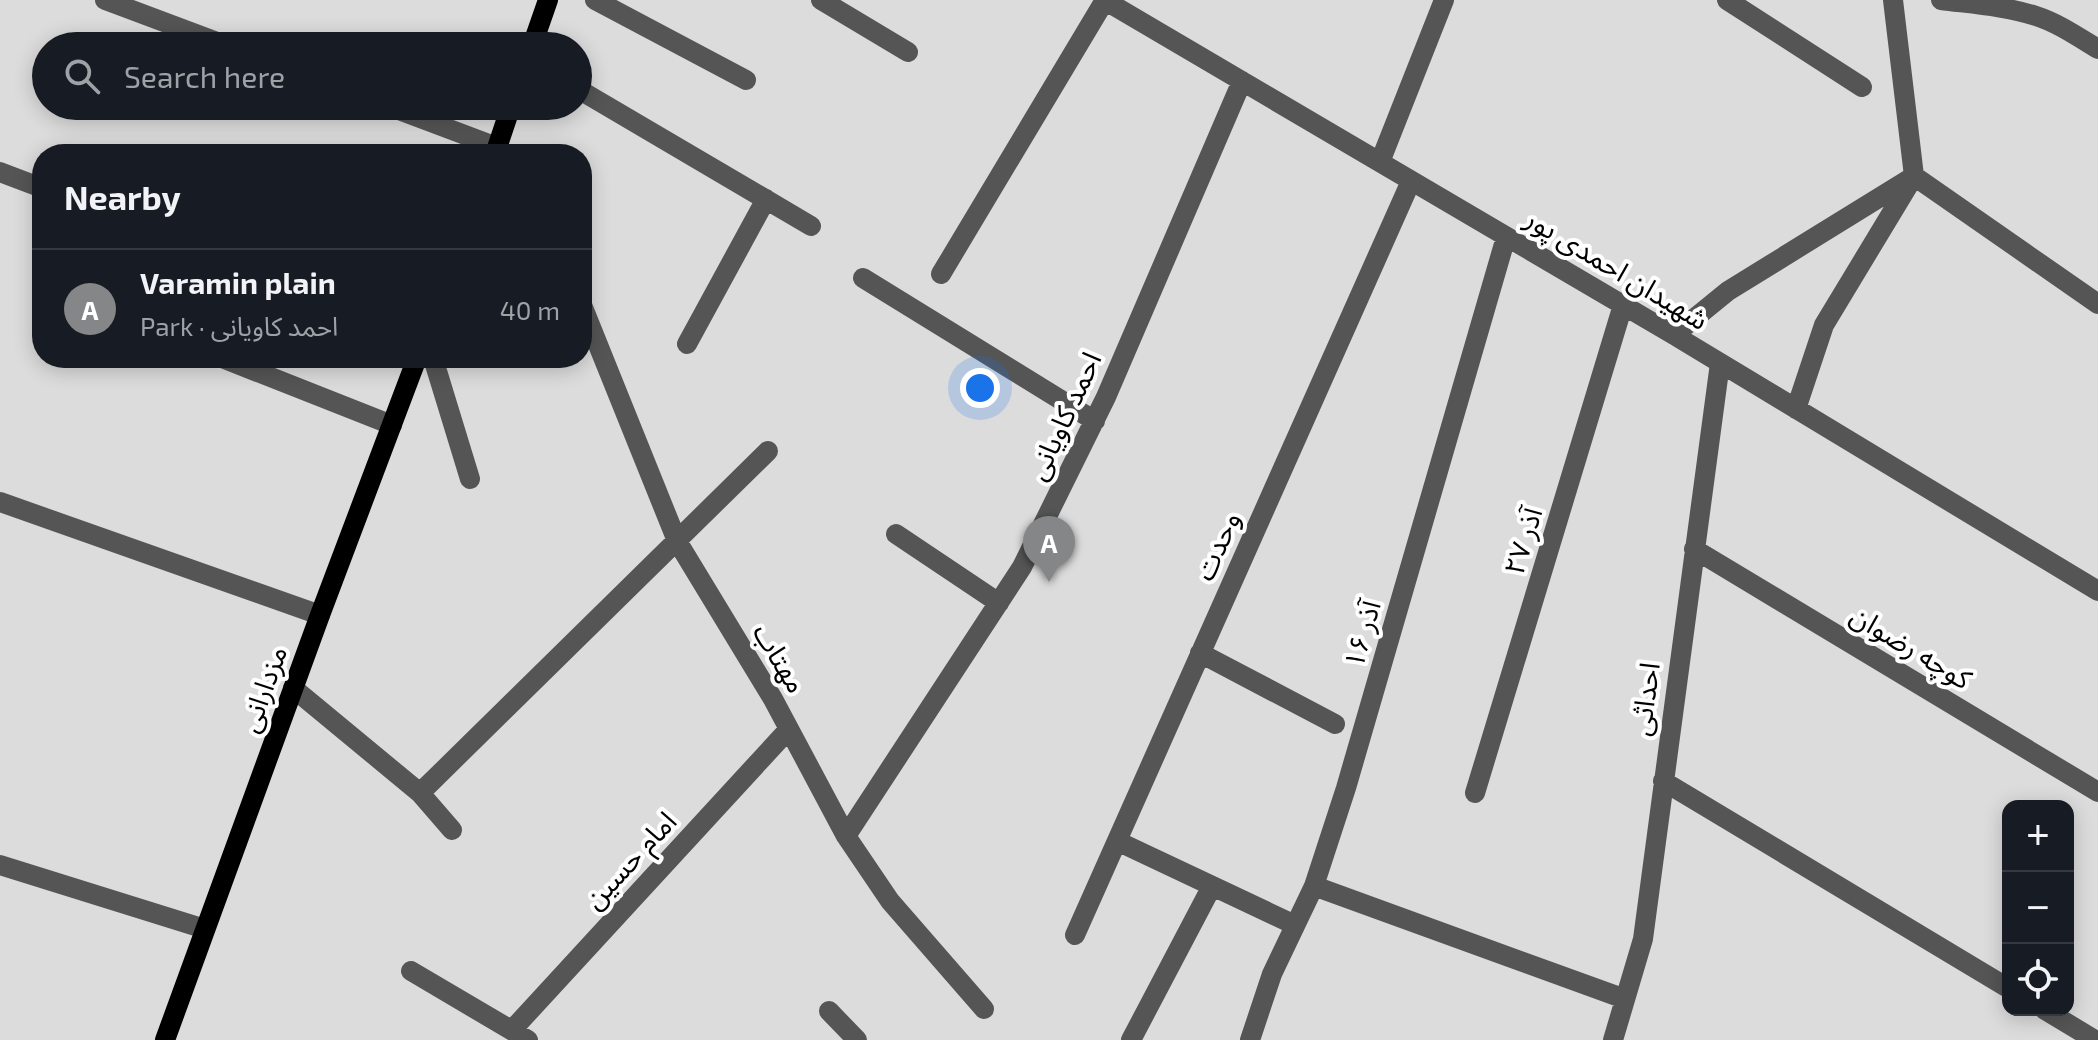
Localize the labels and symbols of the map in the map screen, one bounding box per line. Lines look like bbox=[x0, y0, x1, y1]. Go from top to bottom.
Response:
street label: شهیدان احمدی پور bbox=[1518, 200, 1715, 338]
street label: احمد کاویانی bbox=[1019, 346, 1108, 485]
your location bbox=[960, 368, 1000, 408]
street label: ۲۷ آذر bbox=[1496, 501, 1550, 579]
street label: وحدت bbox=[1186, 506, 1247, 586]
pin: A bbox=[1023, 516, 1075, 582]
street label: ۱۶ آذر bbox=[1335, 594, 1388, 672]
street label: کوچه رضوان bbox=[1844, 597, 1978, 697]
street label: مهتاب bbox=[747, 616, 815, 699]
street label: مزدارانی bbox=[231, 641, 294, 737]
street label: احداثی bbox=[1622, 660, 1667, 738]
street label: امام حسین bbox=[576, 804, 686, 918]

